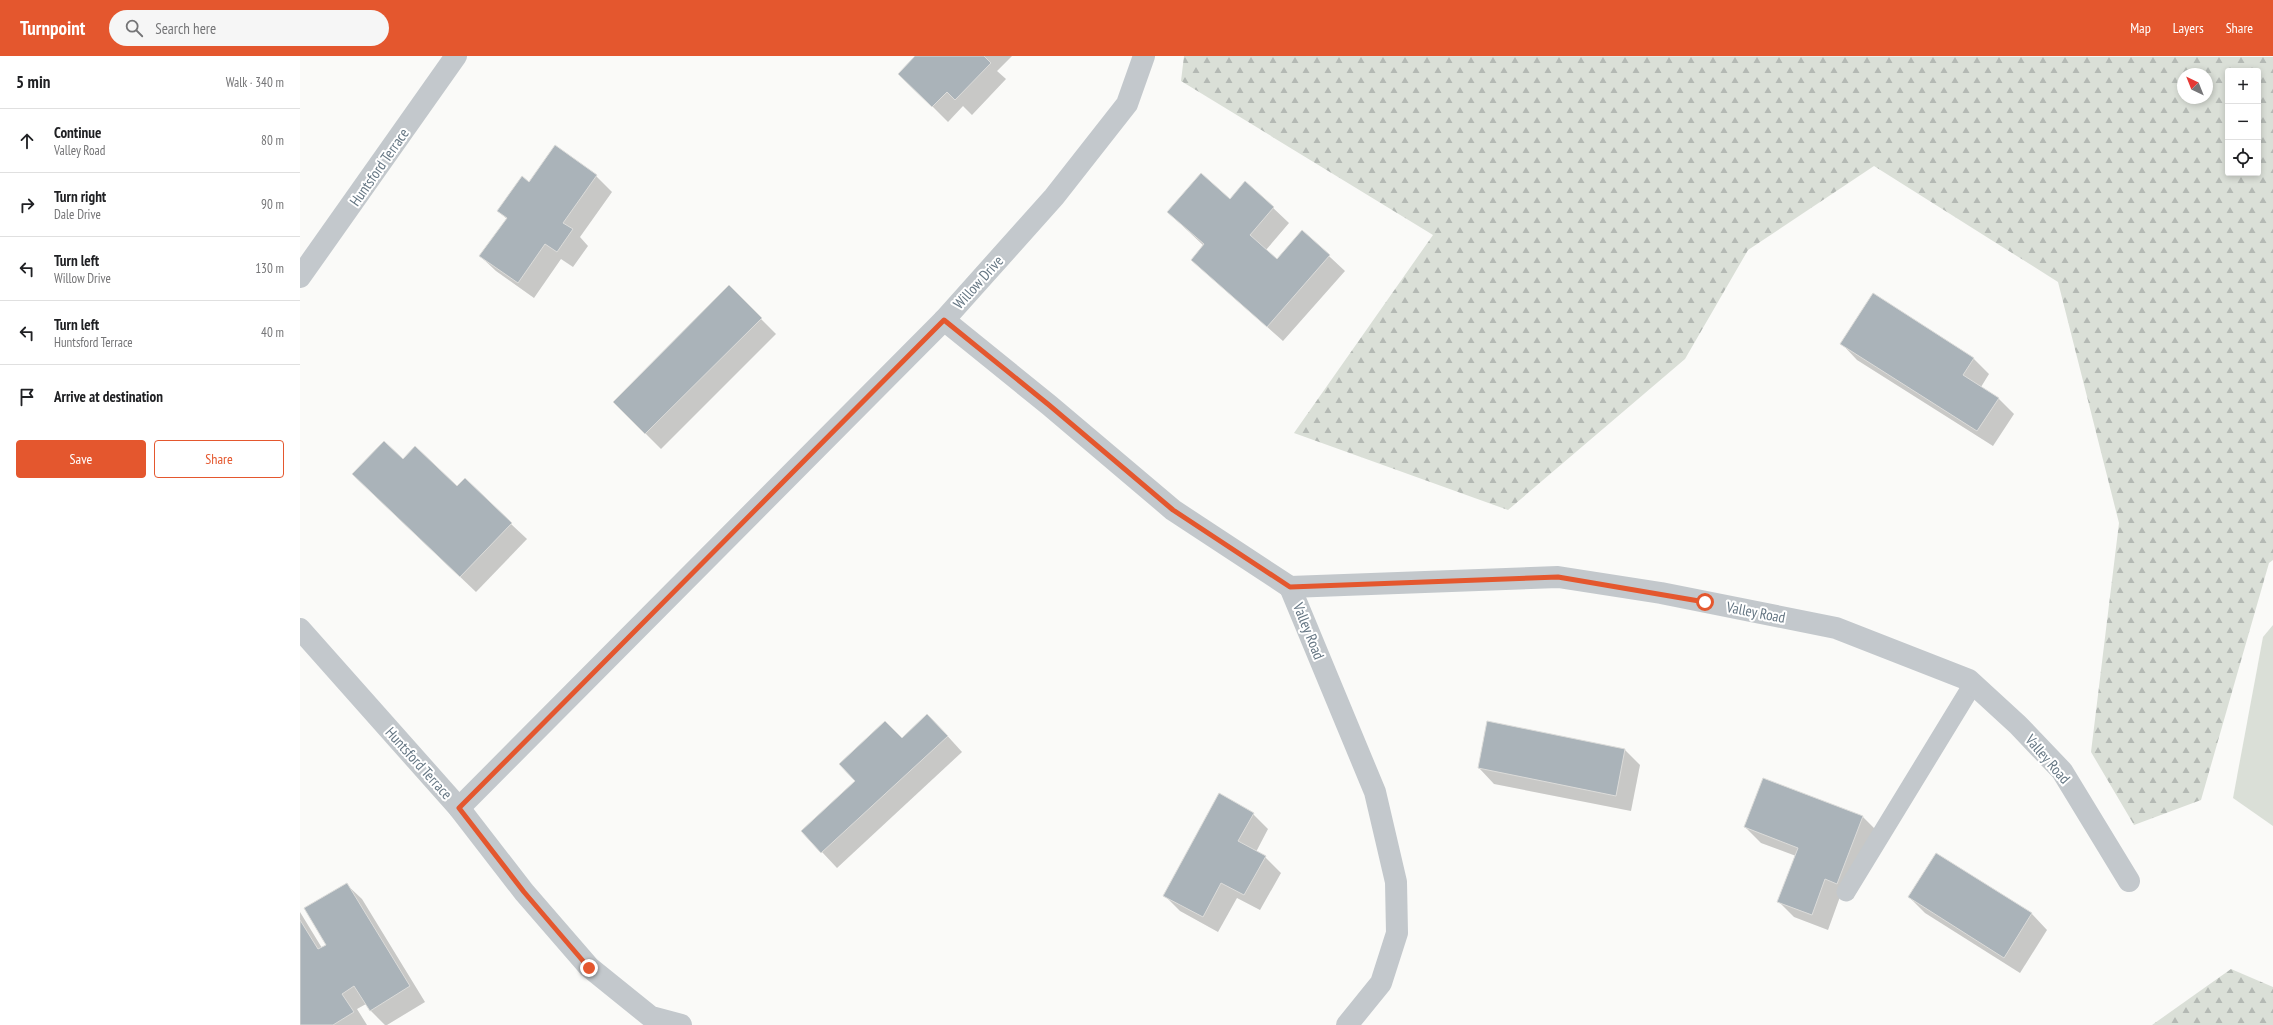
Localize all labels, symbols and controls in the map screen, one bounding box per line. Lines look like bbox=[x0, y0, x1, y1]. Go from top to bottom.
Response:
search box bbox=[109, 10, 389, 46]
text: Turnpoint bbox=[20, 16, 85, 40]
icon: search bbox=[123, 17, 145, 39]
text: Search here bbox=[155, 19, 216, 38]
text: Map bbox=[2130, 19, 2151, 37]
text: Layers bbox=[2173, 19, 2204, 37]
text: Share bbox=[2226, 19, 2253, 37]
north arrow bbox=[2177, 68, 2213, 104]
map controls bbox=[2225, 68, 2261, 176]
button: + bbox=[2225, 68, 2261, 104]
text: 5 min bbox=[16, 71, 50, 93]
text: Walk · 340 m bbox=[226, 74, 284, 91]
button: − bbox=[2225, 104, 2261, 140]
text: Continue bbox=[54, 123, 101, 142]
street label: Huntsford Terrace bbox=[345, 124, 413, 210]
icon: ahead bbox=[16, 130, 38, 152]
text: 80 m bbox=[261, 132, 284, 149]
button: locate bbox=[2225, 140, 2261, 176]
text: Valley Road bbox=[54, 142, 105, 159]
text: Turn right bbox=[54, 187, 106, 206]
icon: right bbox=[16, 194, 38, 216]
text: 90 m bbox=[261, 196, 284, 213]
text: Dale Drive bbox=[54, 206, 101, 223]
text: Turn left bbox=[54, 251, 99, 270]
street label: Willow Drive bbox=[949, 251, 1007, 313]
icon: left bbox=[16, 258, 38, 280]
text: 130 m bbox=[255, 260, 284, 277]
text: Willow Drive bbox=[54, 270, 111, 287]
text: Turn left bbox=[54, 315, 99, 334]
icon: left bbox=[16, 322, 38, 344]
text: 40 m bbox=[261, 324, 284, 341]
text: Huntsford Terrace bbox=[54, 334, 133, 351]
icon: arrive bbox=[16, 386, 38, 408]
text: Arrive at destination bbox=[54, 387, 163, 406]
button: Save bbox=[16, 440, 146, 478]
button: Share bbox=[154, 440, 284, 478]
route start bbox=[1696, 593, 1714, 611]
street label: Valley Road bbox=[1724, 597, 1787, 627]
street label: Valley Road bbox=[1289, 599, 1329, 662]
street label: Huntsford Terrace bbox=[382, 723, 456, 803]
street label: Valley Road bbox=[2021, 730, 2075, 788]
route end bbox=[580, 959, 598, 977]

